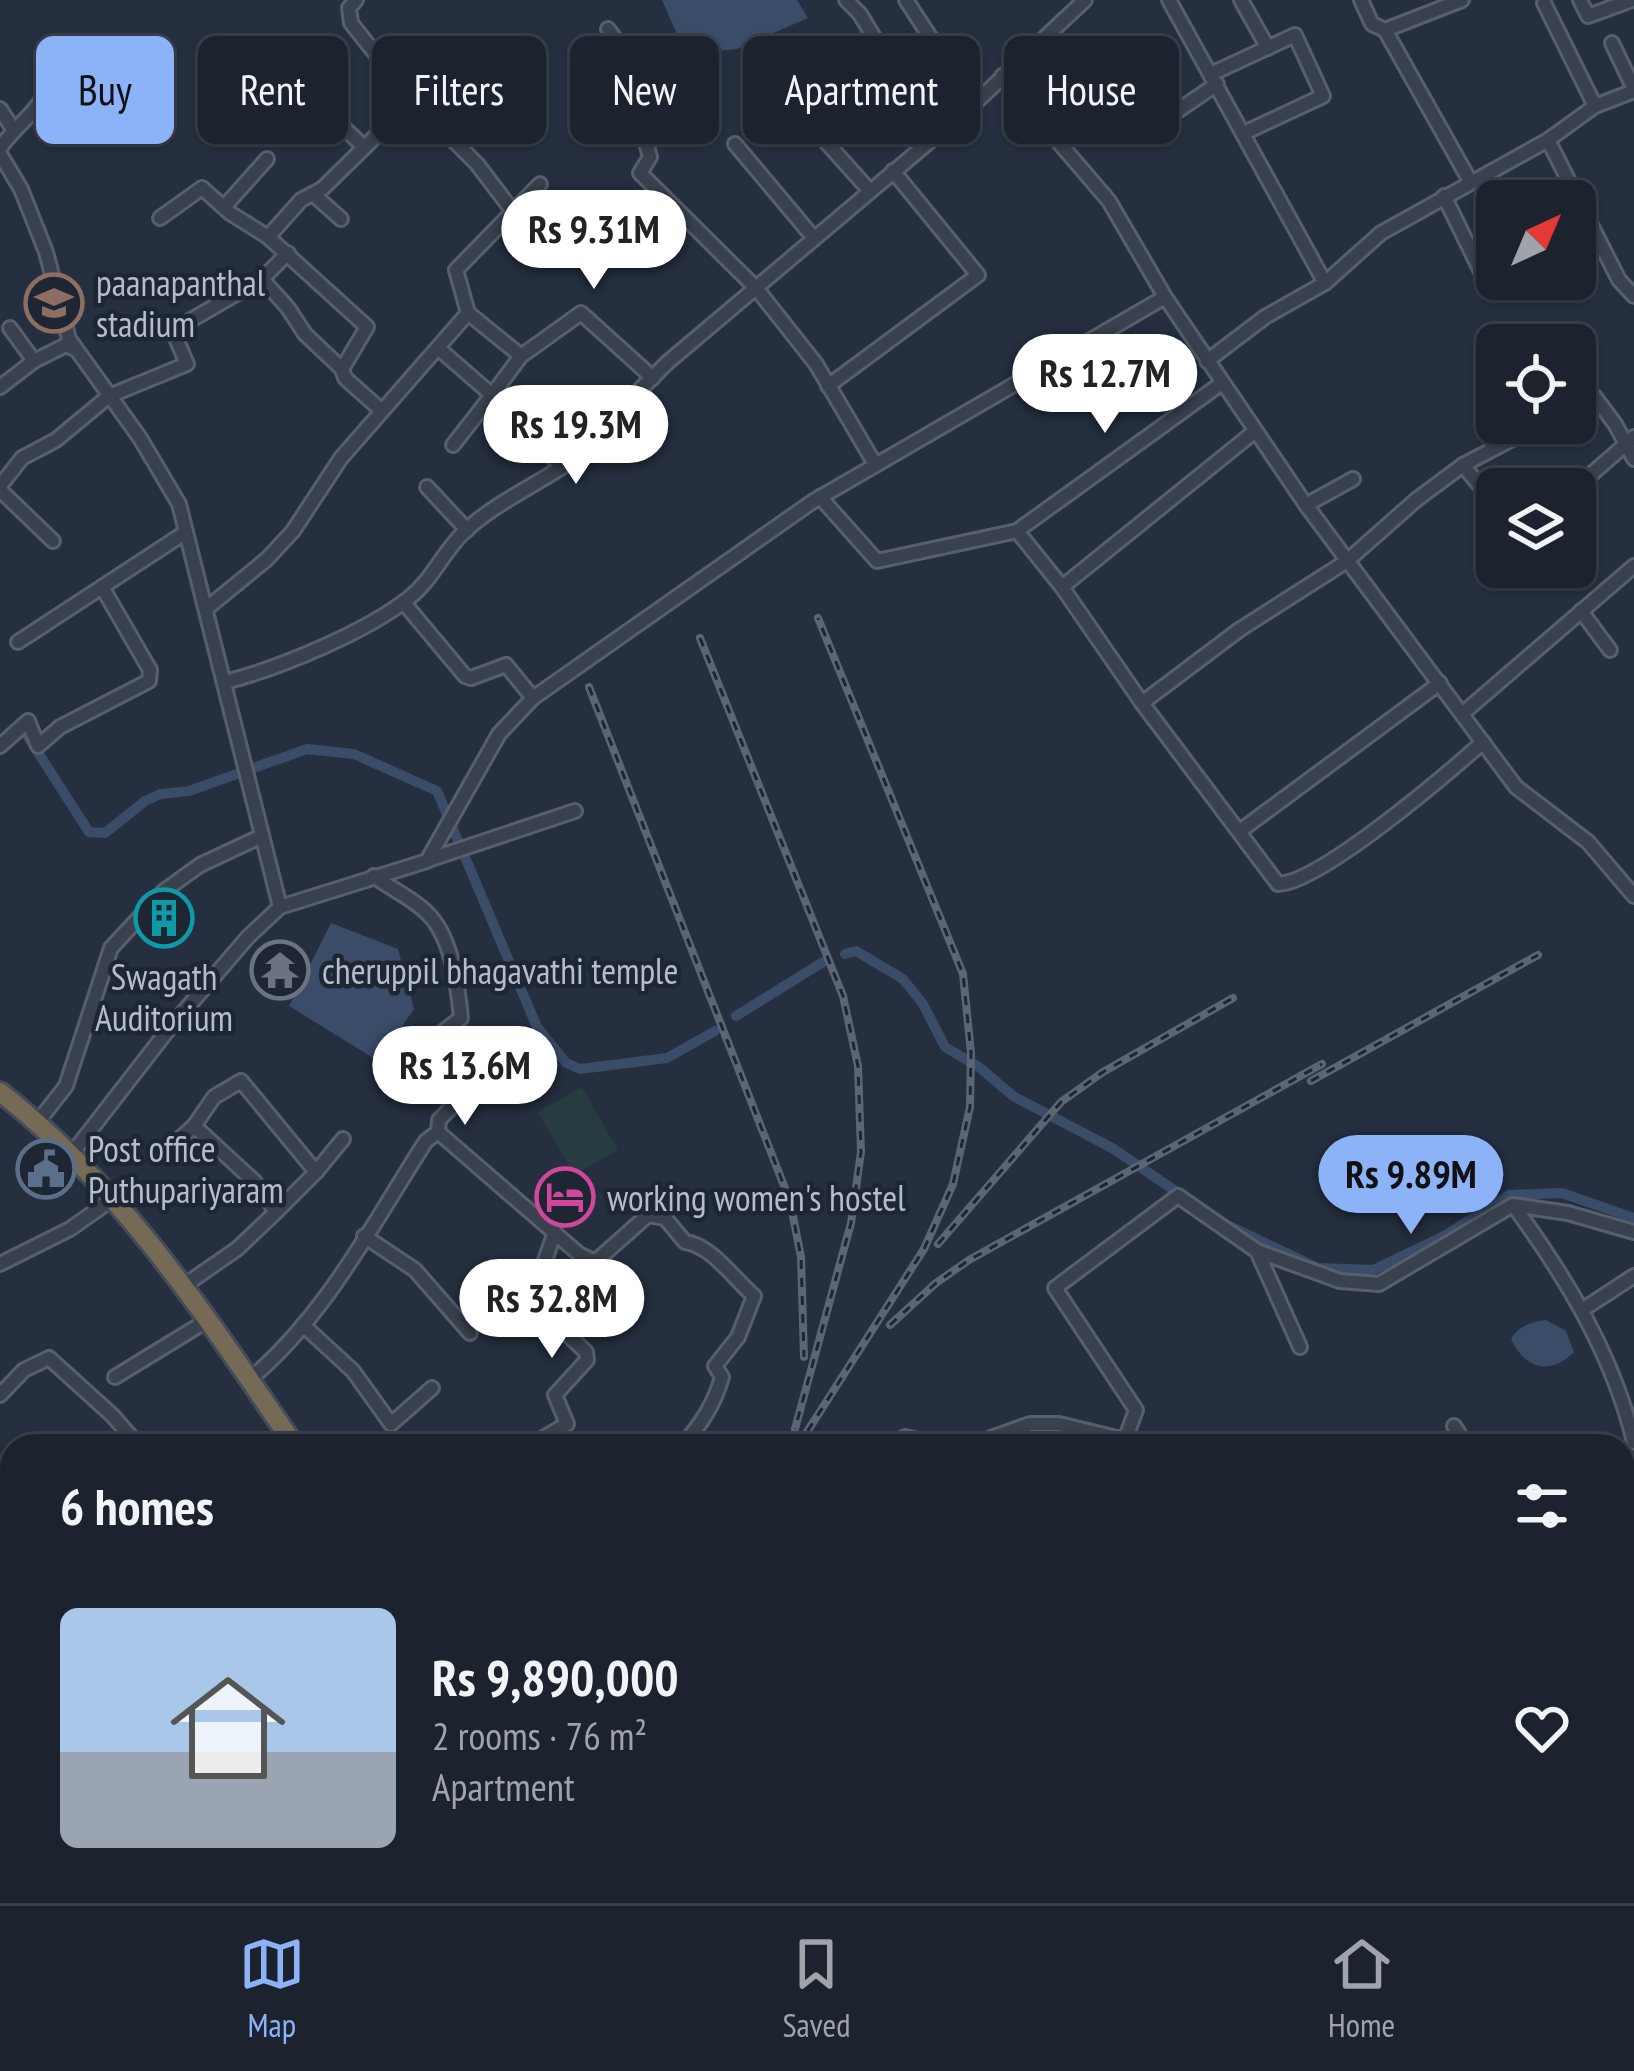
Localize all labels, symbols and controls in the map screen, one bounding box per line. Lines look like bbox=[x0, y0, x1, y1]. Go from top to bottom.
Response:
chip: Buy bbox=[36, 36, 174, 144]
chip: Rent bbox=[198, 36, 348, 144]
chip: Filters bbox=[372, 36, 546, 144]
chip: New bbox=[570, 36, 719, 144]
chip: Apartment bbox=[743, 36, 980, 144]
chip: House bbox=[1004, 36, 1179, 144]
north arrow bbox=[1476, 180, 1596, 300]
map controls bbox=[1476, 180, 1596, 588]
pin: Rs 9.31M bbox=[470, 190, 718, 292]
text: Rs 9.31M bbox=[528, 203, 660, 254]
place label: paanapanthal stadium bbox=[96, 259, 266, 347]
school or university icon: paanapanthal stadium bbox=[23, 272, 85, 334]
button: locate bbox=[1476, 324, 1596, 444]
pin: Rs 12.7M bbox=[981, 334, 1229, 436]
text: Rs 12.7M bbox=[1039, 347, 1171, 398]
pin: Rs 19.3M bbox=[452, 385, 700, 487]
text: Rs 19.3M bbox=[510, 398, 642, 449]
button: layers bbox=[1476, 468, 1596, 588]
building icon: Swagath Auditorium bbox=[133, 887, 195, 949]
temple icon: cheruppil bhagavathi temple bbox=[249, 939, 311, 1001]
place label: cheruppil bhagavathi temple bbox=[322, 947, 678, 994]
place label: Swagath Auditorium bbox=[95, 953, 233, 1041]
pin: Rs 13.6M bbox=[341, 1026, 589, 1128]
text: Rs 13.6M bbox=[399, 1039, 531, 1090]
place label: Post office Puthupariyaram bbox=[88, 1125, 284, 1213]
pin: Rs 9.89M bbox=[1287, 1135, 1535, 1237]
public building icon: Post office Puthupariyaram bbox=[15, 1138, 77, 1200]
text: Rs 9.89M bbox=[1345, 1148, 1477, 1199]
hotel icon: working women's hostel bbox=[534, 1166, 596, 1228]
place label: working women's hostel bbox=[607, 1174, 906, 1221]
pin: Rs 32.8M bbox=[428, 1259, 676, 1361]
text: Rs 32.8M bbox=[486, 1272, 618, 1323]
text: 6 homes bbox=[60, 1473, 214, 1539]
icon: filters bbox=[1509, 1473, 1575, 1539]
text: Rs 9,890,000 bbox=[432, 1644, 679, 1710]
icon: home bbox=[156, 1656, 300, 1800]
icon: heart bbox=[1509, 1695, 1575, 1761]
text: 2 rooms · 76 m² bbox=[432, 1710, 647, 1761]
text: Apartment bbox=[432, 1761, 575, 1812]
tab: Map bbox=[239, 1931, 305, 2046]
tab: Saved bbox=[782, 1931, 850, 2046]
tab: Home bbox=[1328, 1931, 1395, 2046]

